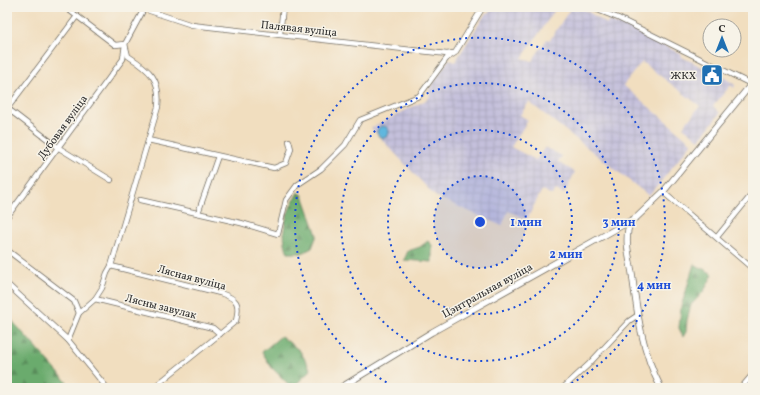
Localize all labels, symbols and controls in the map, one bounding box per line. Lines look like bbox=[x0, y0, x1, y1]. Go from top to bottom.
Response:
street label: Палявая вуліца bbox=[260, 18, 338, 41]
north arrow bbox=[702, 18, 742, 58]
text: С bbox=[718, 22, 726, 37]
public building icon: ЖКХ bbox=[699, 62, 725, 88]
place label: ЖКХ bbox=[671, 69, 696, 84]
street label: Дубовая вуліца bbox=[35, 92, 92, 163]
centre of rings bbox=[473, 215, 487, 229]
text: 1 мин bbox=[510, 215, 542, 231]
text: 3 мин bbox=[602, 215, 636, 231]
text: 2 мин bbox=[549, 247, 583, 263]
street label: Цэнтральная вуліца bbox=[440, 260, 536, 322]
street label: Лясная вуліца bbox=[156, 262, 228, 295]
text: 4 мин bbox=[637, 278, 671, 294]
street label: Лясны завулак bbox=[123, 291, 198, 324]

